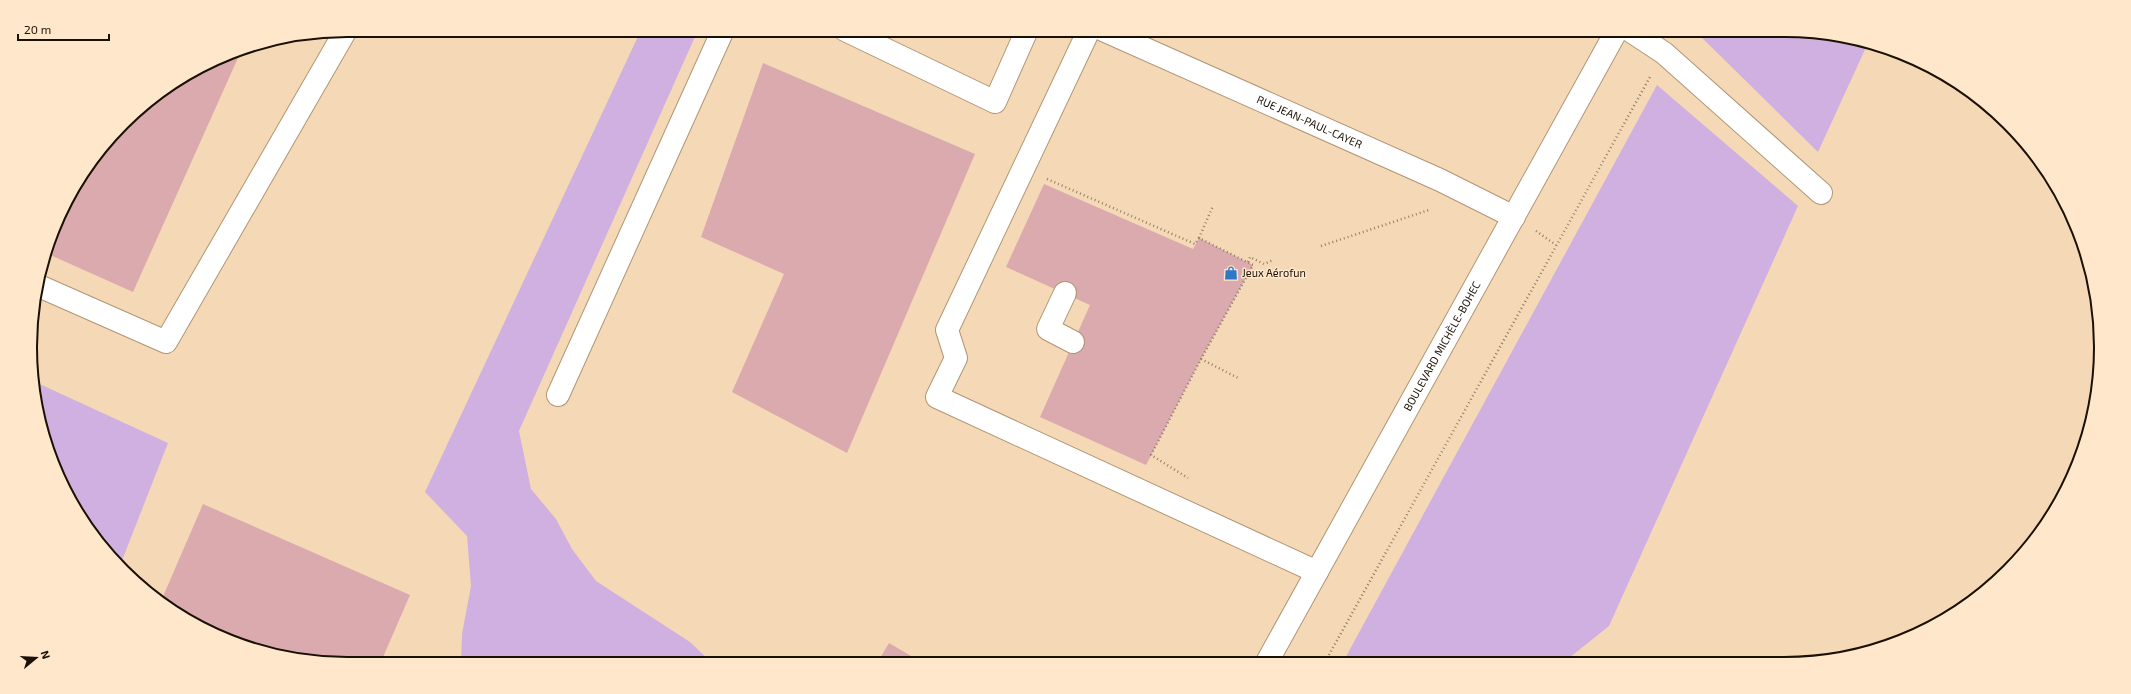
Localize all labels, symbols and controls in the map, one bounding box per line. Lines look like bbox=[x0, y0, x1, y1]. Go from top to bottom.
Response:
scale bar bbox=[18, 16, 109, 42]
text: 20 m bbox=[24, 22, 51, 36]
street label: RUE JEAN-PAUL-CAYER bbox=[1255, 92, 1365, 151]
shop icon: Jeux Aérofun bbox=[1223, 265, 1239, 281]
place label: Jeux Aérofun bbox=[1242, 266, 1306, 279]
street label: BOULEVARD MICHÈLE-BOHEC bbox=[1400, 279, 1483, 413]
north arrow bbox=[16, 638, 56, 678]
text: N bbox=[39, 649, 53, 661]

